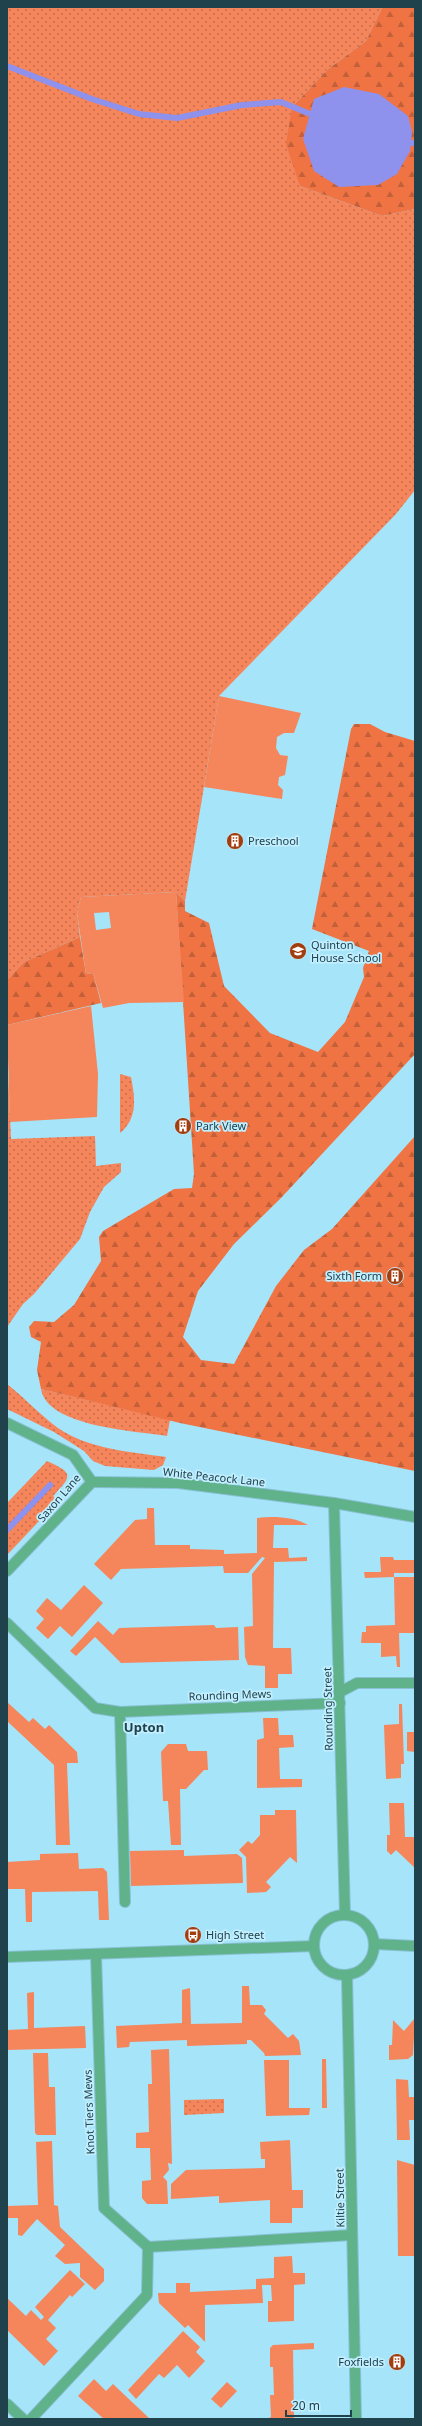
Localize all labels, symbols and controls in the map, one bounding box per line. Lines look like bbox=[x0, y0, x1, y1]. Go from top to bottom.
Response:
building icon: Preschool bbox=[225, 831, 245, 851]
place label: Preschool bbox=[248, 833, 299, 848]
place label: Quinton House School bbox=[311, 937, 381, 965]
school or university icon: Quinton House School bbox=[288, 941, 308, 961]
building icon: Park View bbox=[173, 1116, 193, 1136]
place label: Park View bbox=[196, 1118, 247, 1133]
building icon: Sixth Form bbox=[385, 1266, 405, 1286]
place label: Sixth Form bbox=[326, 1268, 382, 1283]
street label: White Peacock Lane bbox=[162, 1464, 266, 1489]
street label: Saxon Lane bbox=[34, 1470, 84, 1525]
street label: Rounding Street bbox=[319, 1667, 336, 1751]
street label: Rounding Mews bbox=[188, 1686, 272, 1703]
district label: Upton bbox=[124, 1718, 164, 1736]
bus stop icon: High Street bbox=[183, 1925, 203, 1945]
place label: High Street bbox=[206, 1927, 264, 1942]
street label: Knot Tiers Mews bbox=[80, 2069, 97, 2155]
street label: Kiltie Street bbox=[331, 2168, 348, 2228]
building icon: Foxfields bbox=[387, 2352, 407, 2372]
place label: Foxfields bbox=[338, 2354, 384, 2369]
scale bar bbox=[286, 2392, 351, 2418]
text: 20 m bbox=[292, 2397, 320, 2414]

